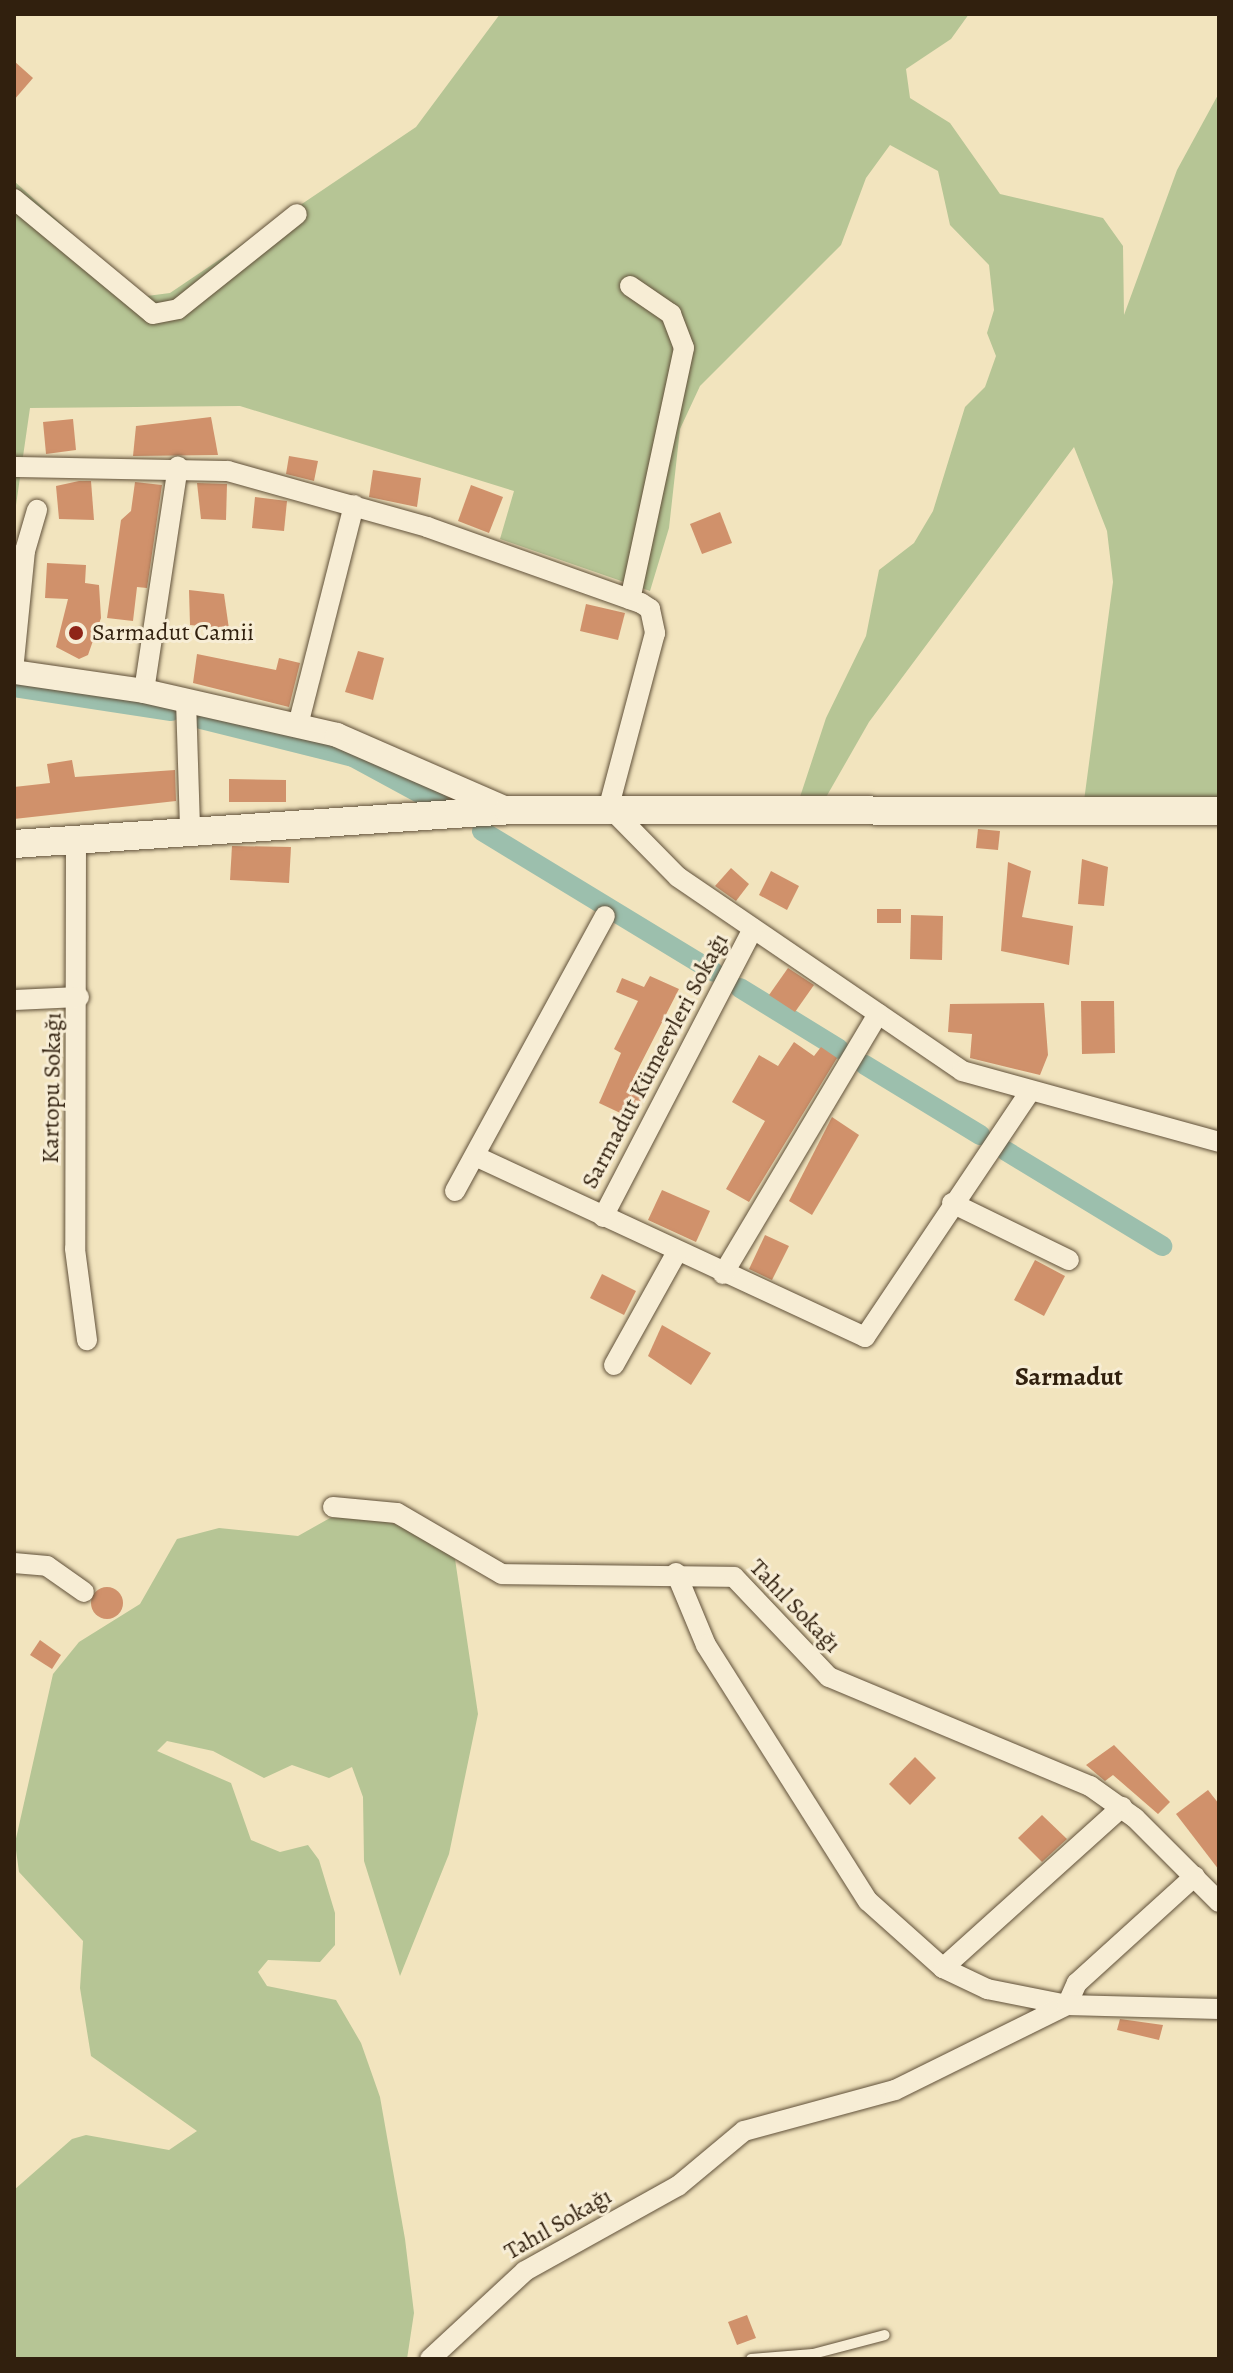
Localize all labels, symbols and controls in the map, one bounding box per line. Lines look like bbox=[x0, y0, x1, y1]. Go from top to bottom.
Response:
place label: Sarmadut Camii bbox=[92, 619, 254, 647]
marker: Sarmadut Camii bbox=[67, 624, 85, 642]
street label: Sarmadut Kümeevleri Sokağı bbox=[575, 928, 735, 1194]
street label: Kartopu Sokağı bbox=[36, 1012, 68, 1164]
district label: Sarmadut bbox=[1015, 1361, 1123, 1393]
street label: Tahıl Sokağı bbox=[743, 1553, 847, 1659]
street label: Tahıl Sokağı bbox=[499, 2182, 617, 2266]

